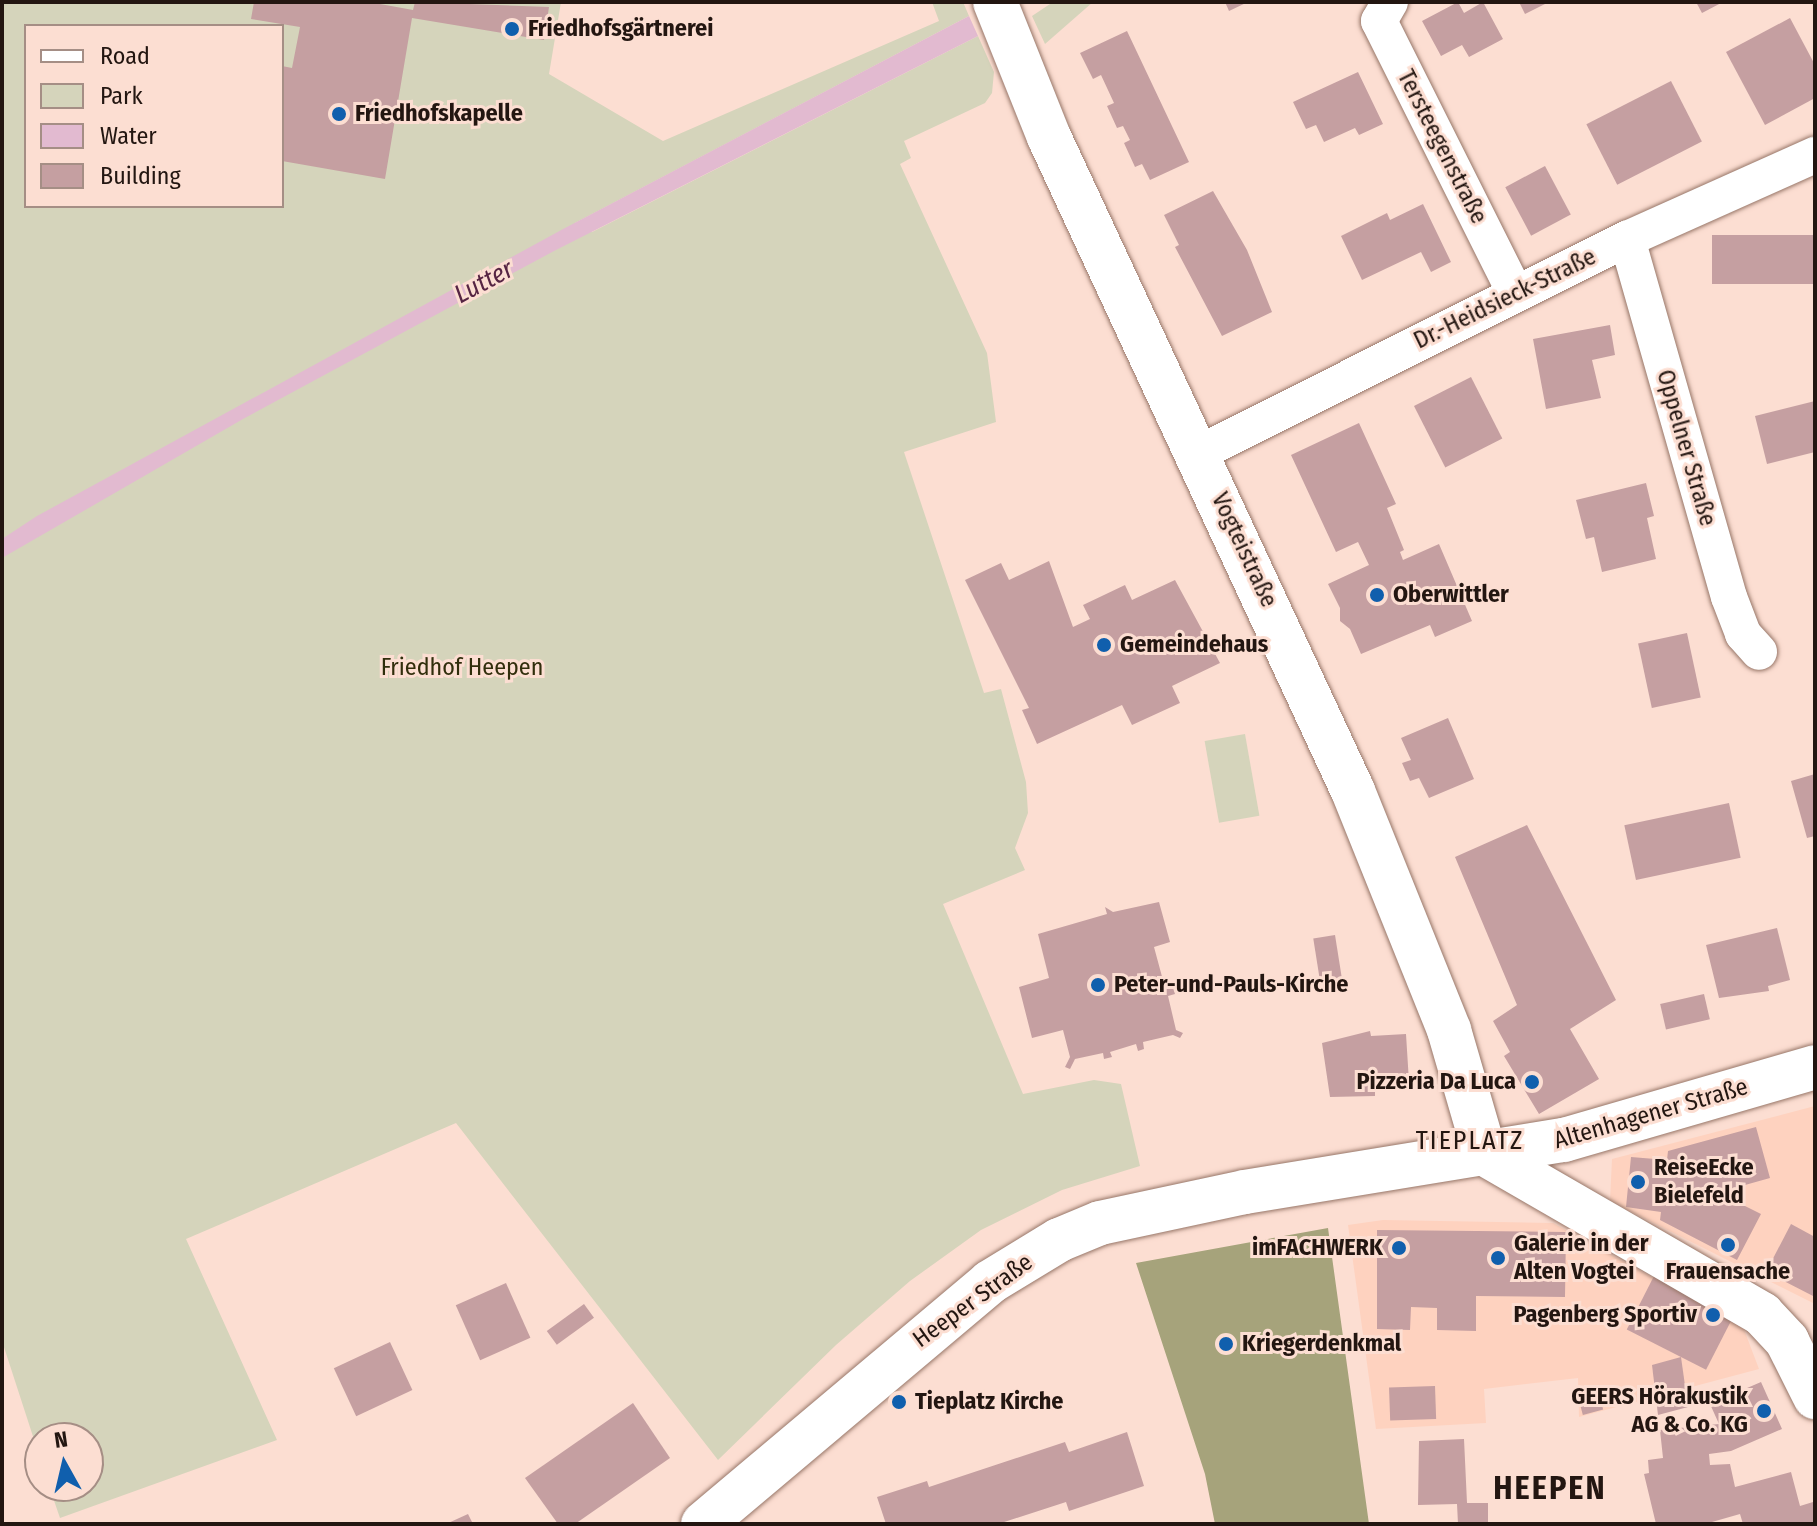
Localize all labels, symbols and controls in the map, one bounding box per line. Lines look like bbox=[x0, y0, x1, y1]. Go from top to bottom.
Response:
place label: Friedhofsgärtnerei bbox=[528, 15, 713, 43]
marker: Friedhofsgärtnerei bbox=[503, 20, 521, 38]
legend bbox=[24, 24, 284, 208]
text: Road bbox=[100, 42, 150, 70]
street label: Tersteegenstraße bbox=[1391, 65, 1493, 229]
text: Park bbox=[100, 82, 143, 110]
place label: Friedhofskapelle bbox=[355, 100, 523, 128]
marker: Friedhofskapelle bbox=[330, 105, 348, 123]
text: Water bbox=[100, 122, 157, 150]
text: Building bbox=[100, 162, 181, 190]
street label: Dr.-Heidsieck-Straße bbox=[1409, 242, 1601, 356]
water label: Lutter bbox=[449, 254, 519, 310]
street label: Oppelner Straße bbox=[1650, 367, 1722, 529]
street label: Vogteistraße bbox=[1205, 488, 1283, 612]
place label: Oberwittler bbox=[1393, 581, 1509, 609]
marker: Oberwittler bbox=[1368, 586, 1386, 604]
place label: Gemeindehaus bbox=[1120, 631, 1268, 659]
marker: Gemeindehaus bbox=[1095, 636, 1113, 654]
park label: Friedhof Heepen bbox=[381, 654, 543, 682]
place label: Peter-und-Pauls-Kirche bbox=[1114, 971, 1349, 999]
marker: Peter-und-Pauls-Kirche bbox=[1089, 976, 1107, 994]
place label: Pizzeria Da Luca bbox=[1356, 1068, 1516, 1096]
marker: Pizzeria Da Luca bbox=[1523, 1073, 1541, 1091]
street label: Altenhagener Straße bbox=[1551, 1073, 1751, 1155]
district label: TIEPLATZ bbox=[1416, 1125, 1524, 1157]
place label: ReiseEcke Bielefeld bbox=[1654, 1154, 1754, 1210]
marker: ReiseEcke Bielefeld bbox=[1629, 1173, 1647, 1191]
place label: Galerie in der Alten Vogtei bbox=[1514, 1230, 1648, 1286]
place label: imFACHWERK bbox=[1252, 1234, 1383, 1262]
marker: Frauensache bbox=[1719, 1236, 1737, 1254]
marker: imFACHWERK bbox=[1390, 1239, 1408, 1257]
street label: Heeper Straße bbox=[908, 1248, 1038, 1354]
marker: Galerie in der Alten Vogtei bbox=[1489, 1249, 1507, 1267]
place label: Frauensache bbox=[1666, 1258, 1790, 1286]
place label: Pagenberg Sportiv bbox=[1514, 1301, 1697, 1329]
marker: Pagenberg Sportiv bbox=[1704, 1306, 1722, 1324]
place label: Kriegerdenkmal bbox=[1242, 1330, 1401, 1358]
marker: Kriegerdenkmal bbox=[1217, 1335, 1235, 1353]
place label: GEERS Hörakustik AG & Co. KG bbox=[1571, 1383, 1748, 1439]
place label: Tieplatz Kirche bbox=[915, 1388, 1063, 1416]
marker: Tieplatz Kirche bbox=[890, 1393, 908, 1411]
marker: GEERS Hörakustik AG & Co. KG bbox=[1755, 1402, 1773, 1420]
north arrow bbox=[24, 1422, 104, 1502]
text: N bbox=[52, 1425, 69, 1454]
district label: HEEPEN bbox=[1493, 1469, 1607, 1507]

